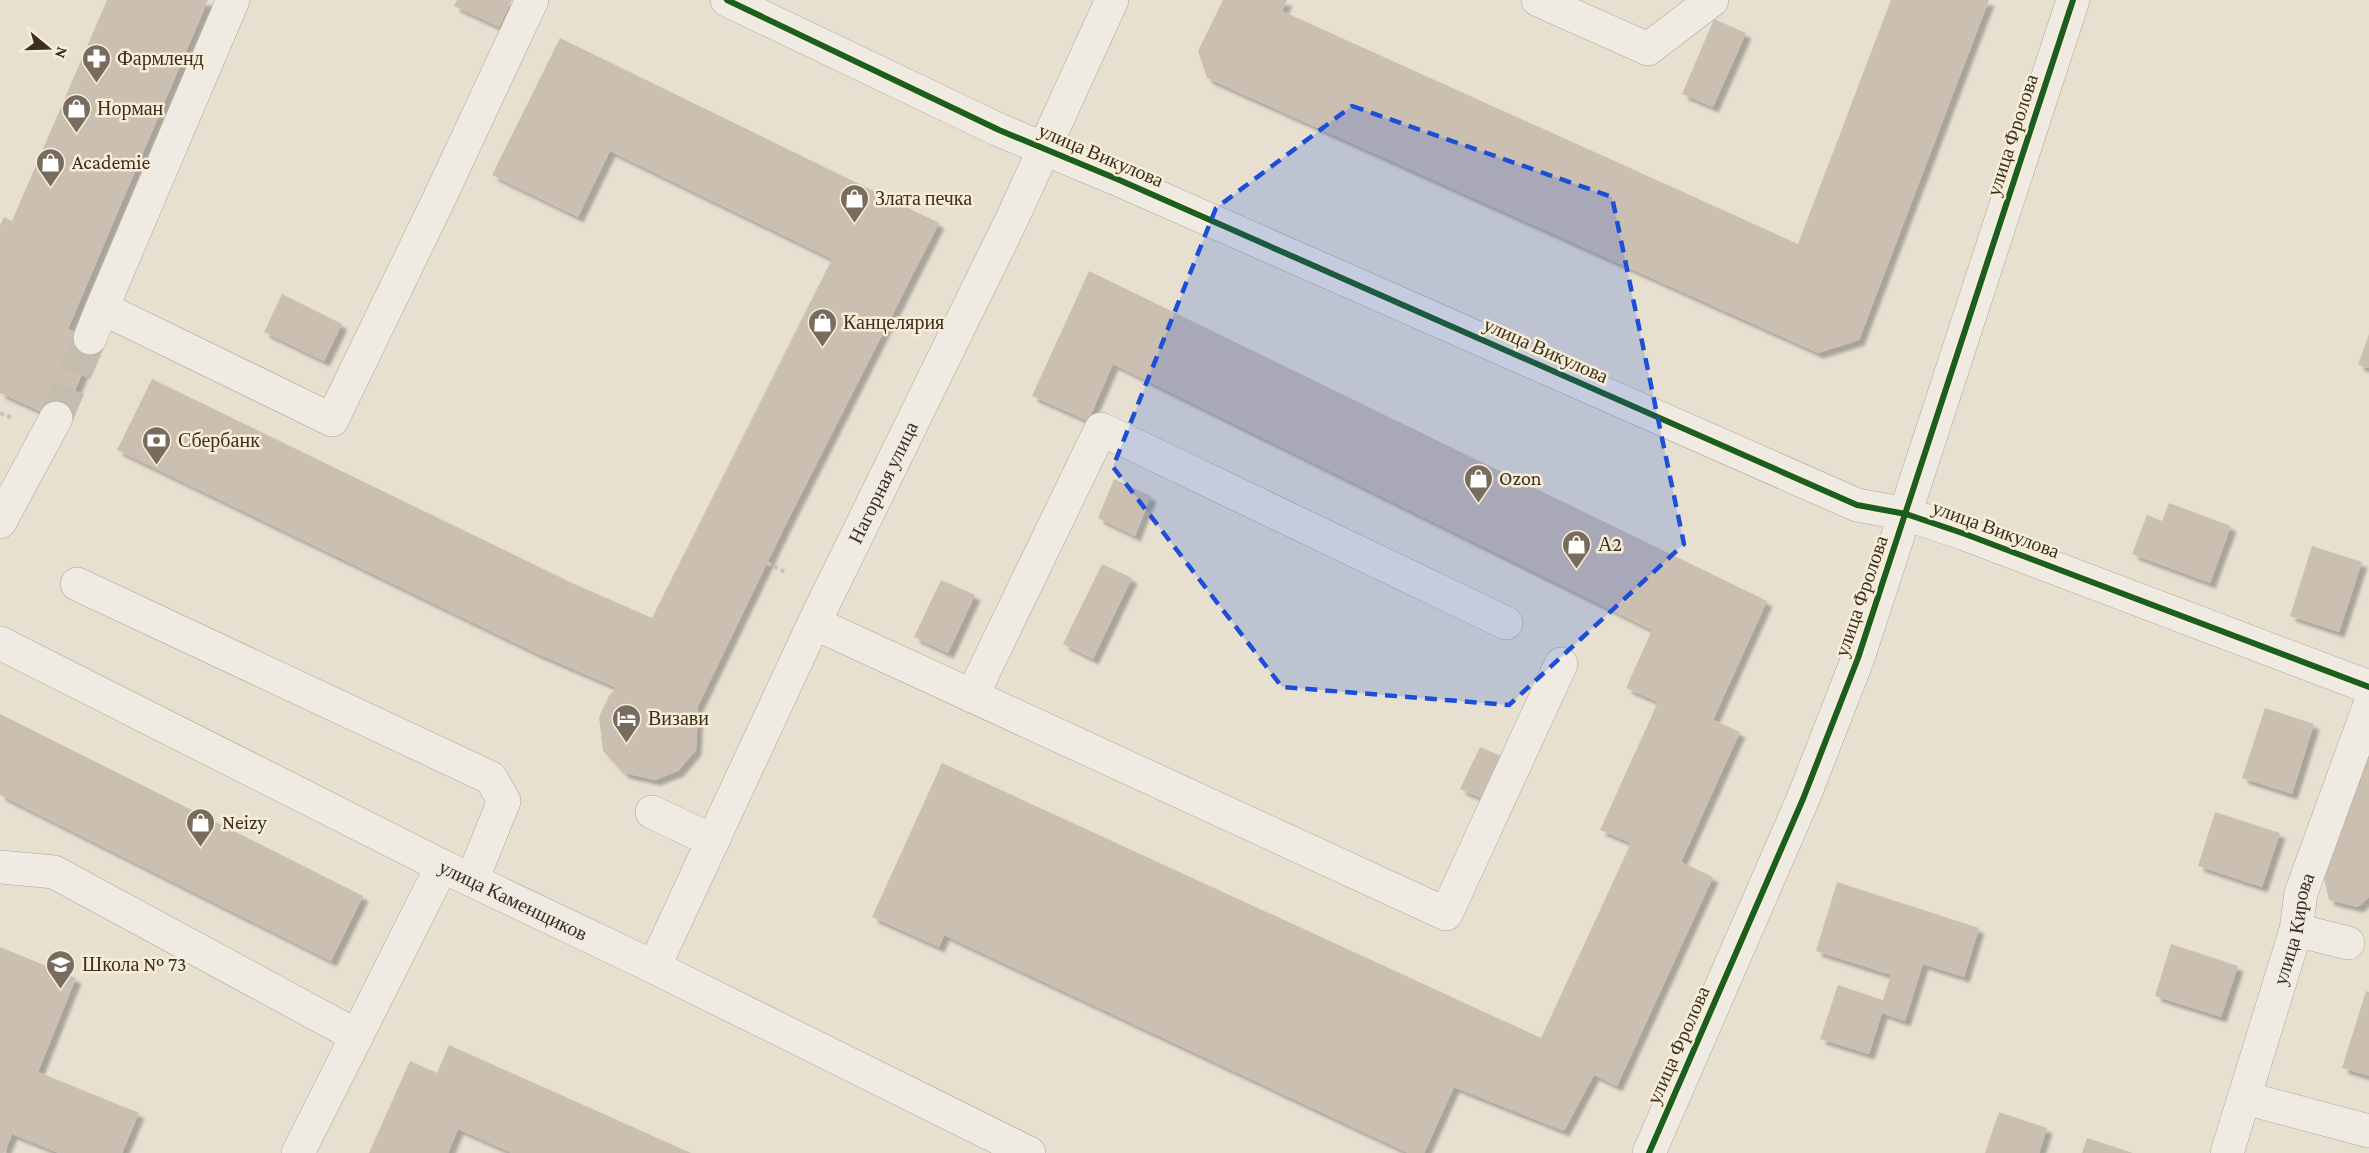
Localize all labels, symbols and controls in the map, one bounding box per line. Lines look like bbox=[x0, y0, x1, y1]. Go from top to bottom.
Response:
north arrow bbox=[18, 18, 78, 78]
pharmacy icon: Фармленд bbox=[80, 42, 112, 84]
text: N bbox=[52, 45, 72, 61]
place label: Фармленд bbox=[117, 47, 204, 70]
street label: улица Фролова bbox=[1982, 71, 2043, 199]
shop icon: Норман bbox=[60, 92, 92, 134]
place label: Норман bbox=[97, 97, 164, 120]
street label: улица Викулова bbox=[1035, 119, 1167, 192]
shop icon: Academie bbox=[35, 146, 67, 188]
place label: Academie bbox=[72, 151, 151, 173]
shop icon: Злата печка bbox=[838, 182, 870, 224]
place label: Злата печка bbox=[875, 187, 972, 209]
shop icon: Канцелярия bbox=[806, 306, 838, 348]
place label: Канцелярия bbox=[843, 311, 944, 334]
street label: улица Викулова bbox=[1480, 313, 1612, 388]
street label: Нагорная улица bbox=[844, 418, 922, 547]
bank icon: Сбербанк bbox=[141, 424, 173, 466]
place label: Сбербанк bbox=[178, 429, 260, 452]
shop icon: Ozon bbox=[1462, 462, 1494, 504]
place label: Ozon bbox=[1499, 467, 1542, 489]
street label: улица Викулова bbox=[1929, 496, 2063, 563]
shop icon: А2 bbox=[1561, 528, 1593, 570]
street label: улица Фролова bbox=[1830, 532, 1893, 660]
place label: А2 bbox=[1598, 533, 1622, 555]
hotel icon: Визави bbox=[611, 702, 643, 744]
place label: Визави bbox=[648, 707, 709, 729]
shop icon: Neizy bbox=[185, 806, 217, 848]
place label: Neizy bbox=[222, 811, 267, 834]
street label: улица Каменщиков bbox=[435, 855, 591, 945]
street label: улица Кирова bbox=[2269, 870, 2319, 988]
school or university icon: Школа № 73 bbox=[45, 948, 77, 990]
place label: Школа № 73 bbox=[82, 953, 186, 975]
street label: улица Фролова bbox=[1642, 983, 1715, 1108]

